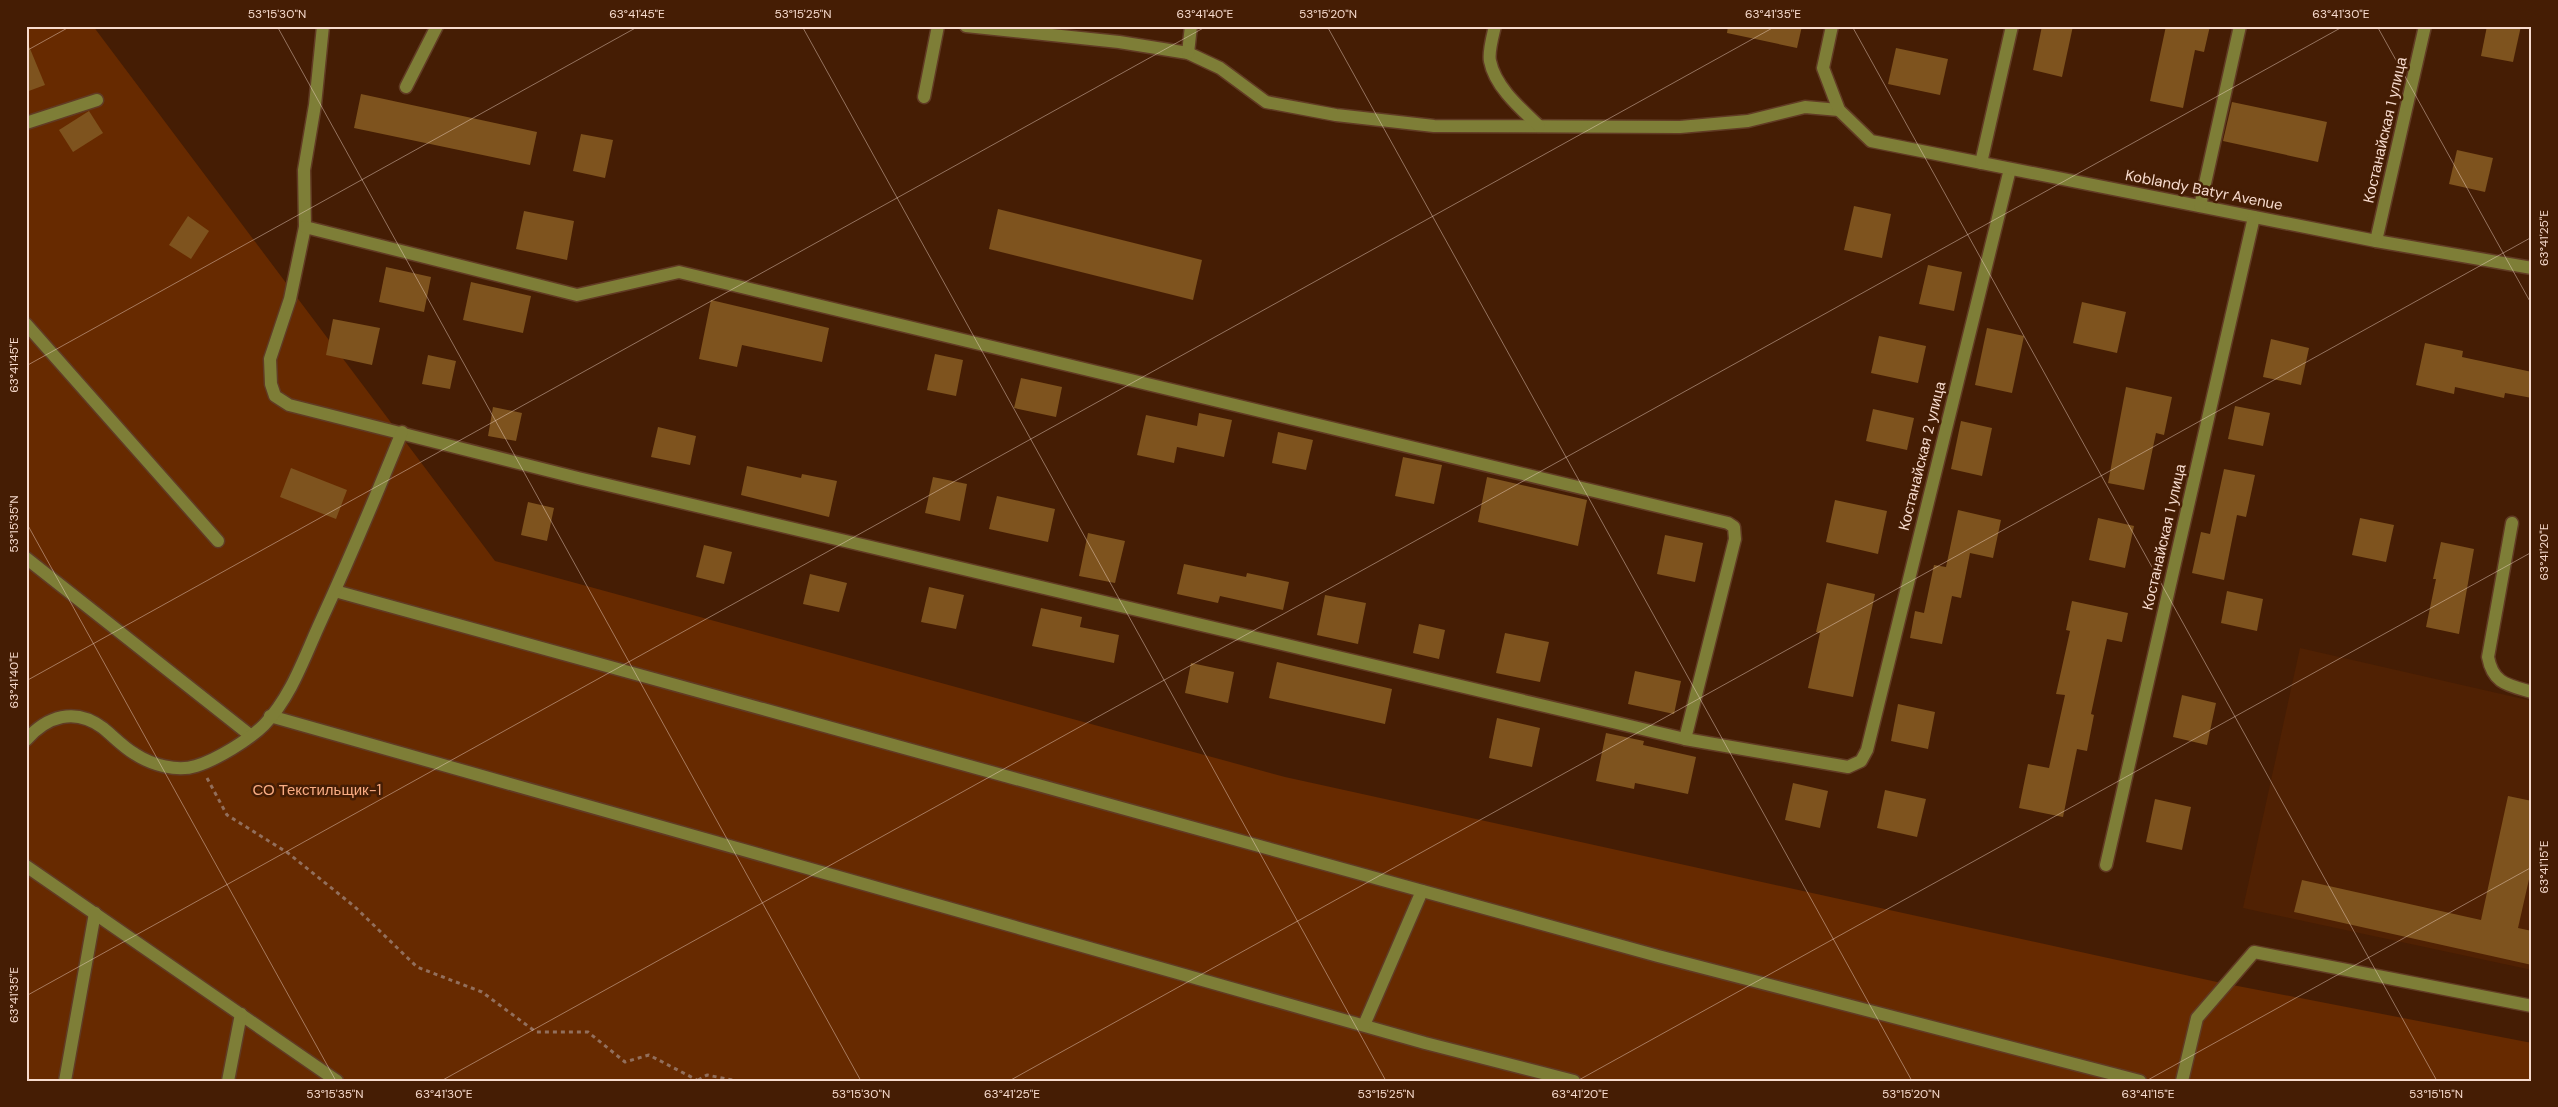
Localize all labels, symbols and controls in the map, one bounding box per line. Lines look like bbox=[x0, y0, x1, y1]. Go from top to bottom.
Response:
text: 53°15'30"N bbox=[248, 6, 306, 22]
text: 63°41'45"E bbox=[609, 6, 665, 22]
text: 53°15'25"N bbox=[774, 6, 832, 22]
text: 63°41'40"E bbox=[1177, 6, 1234, 22]
text: 53°15'20"N bbox=[1299, 6, 1357, 22]
text: 63°41'35"E bbox=[1745, 6, 1801, 22]
text: 63°41'30"E bbox=[2312, 6, 2370, 22]
street label: Костанайская 1 улица bbox=[2358, 54, 2412, 205]
street label: Koblandy Batyr Avenue bbox=[2123, 165, 2285, 215]
text: 63°41'25"E bbox=[2536, 210, 2552, 266]
text: 63°41'45"E bbox=[6, 337, 22, 393]
street label: Костанайская 2 улица bbox=[1894, 379, 1950, 533]
street label: Костанайская 1 улица bbox=[2137, 461, 2191, 612]
text: 53°15'35"N bbox=[6, 495, 22, 553]
text: 63°41'20"E bbox=[2536, 523, 2552, 580]
text: 63°41'40"E bbox=[6, 651, 22, 708]
park label: СО Текстильщик-1 bbox=[253, 780, 381, 800]
text: 63°41'15"E bbox=[2536, 840, 2552, 893]
text: 63°41'35"E bbox=[6, 967, 22, 1023]
text: 53°15'35"N bbox=[306, 1086, 364, 1102]
text: 63°41'30"E bbox=[415, 1086, 473, 1102]
text: 53°15'30"N bbox=[832, 1086, 890, 1102]
text: 63°41'25"E bbox=[984, 1086, 1040, 1102]
text: 53°15'25"N bbox=[1357, 1086, 1415, 1102]
text: 63°41'20"E bbox=[1552, 1086, 1609, 1102]
text: 53°15'20"N bbox=[1882, 1086, 1940, 1102]
text: 63°41'15"E bbox=[2122, 1086, 2175, 1102]
text: 53°15'15"N bbox=[2409, 1086, 2463, 1102]

